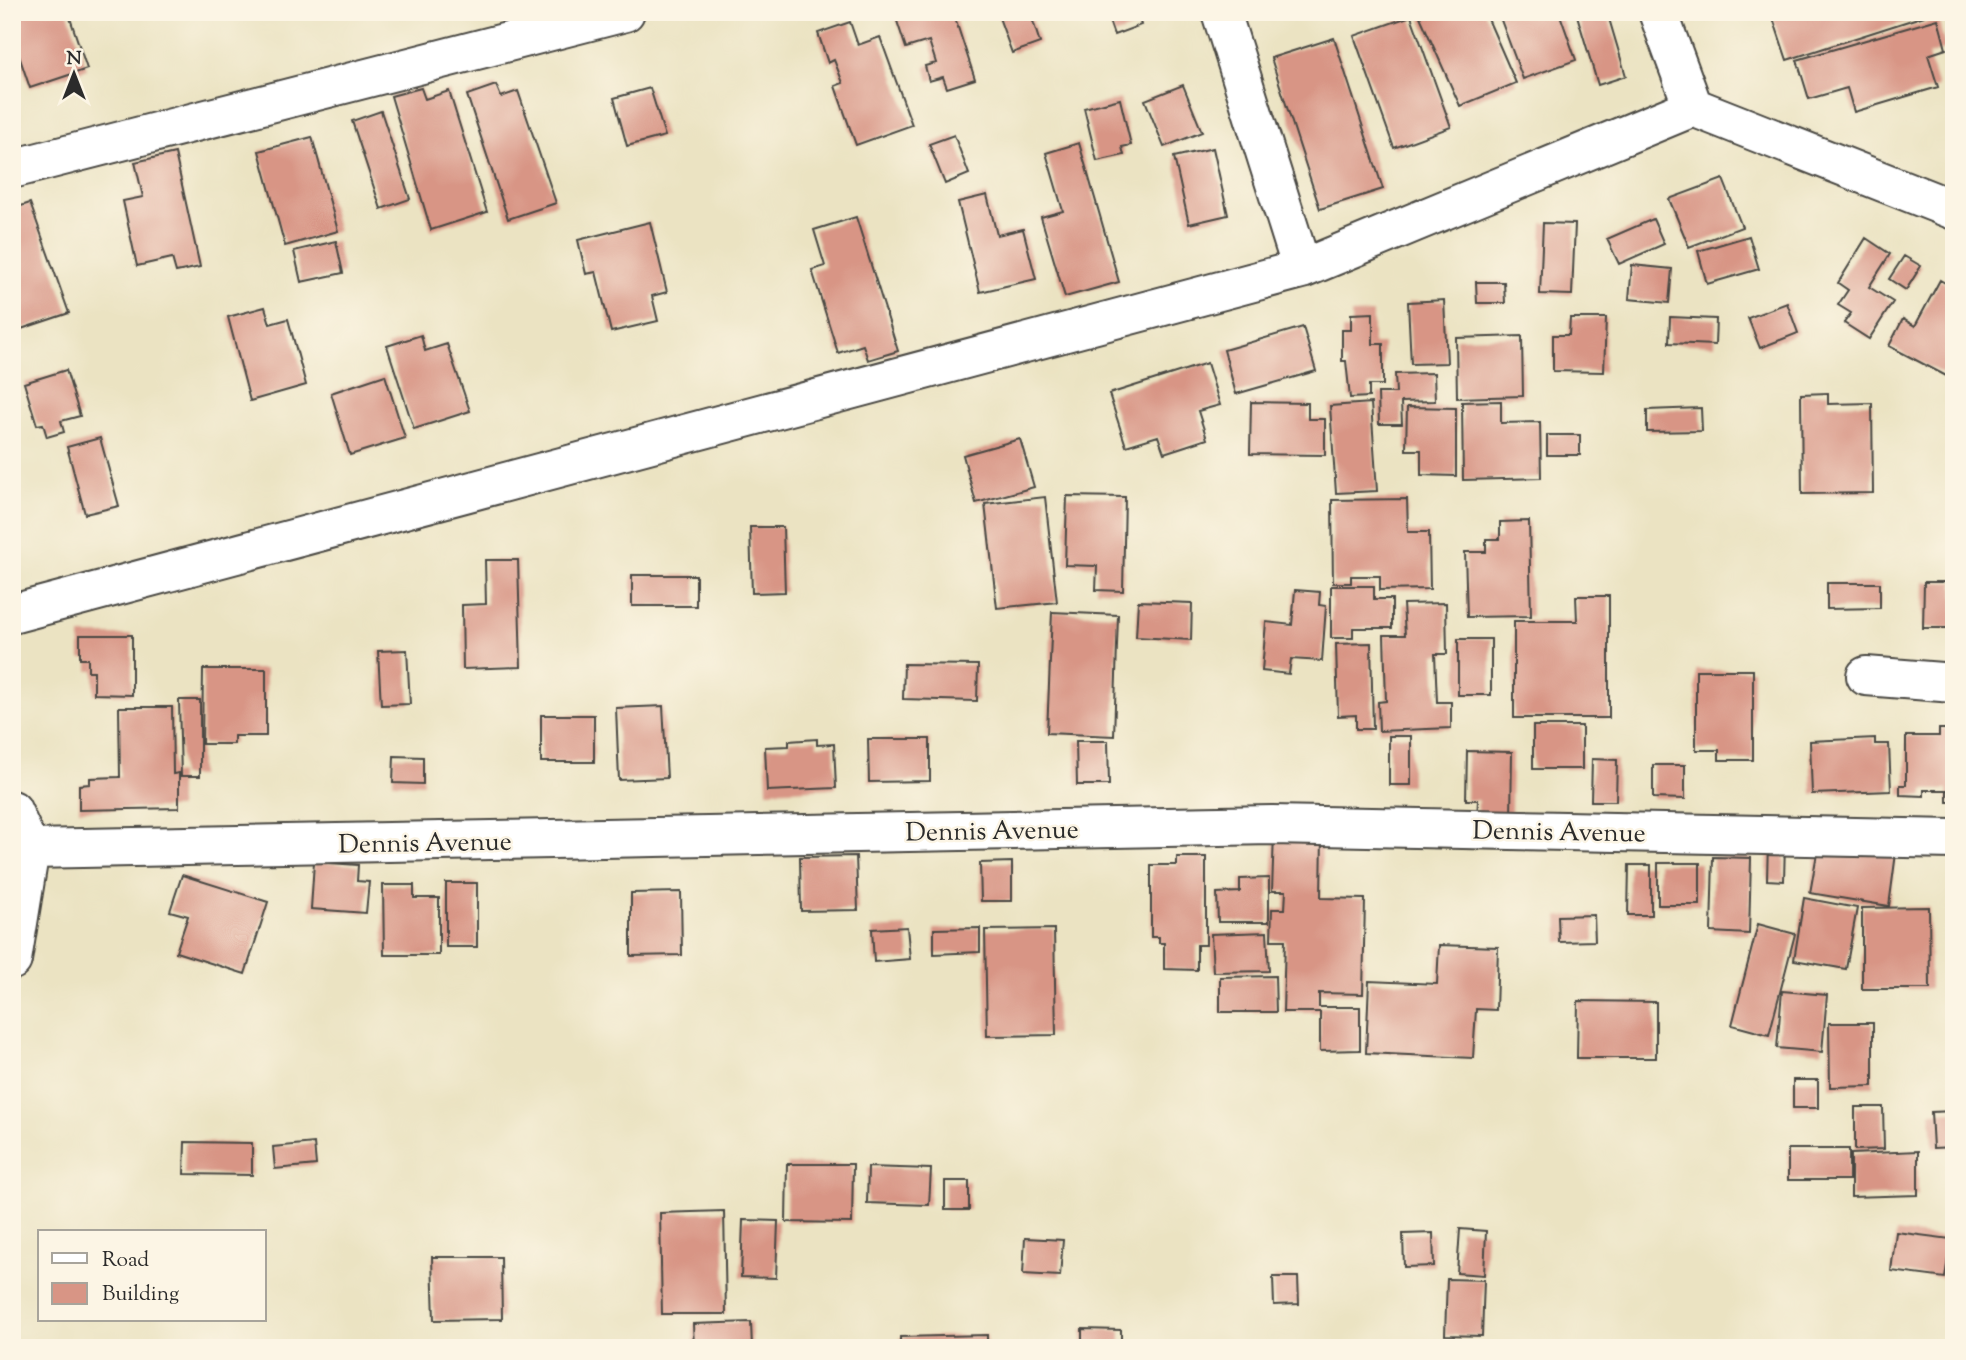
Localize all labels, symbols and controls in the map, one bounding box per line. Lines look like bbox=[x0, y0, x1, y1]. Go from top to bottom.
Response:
north arrow bbox=[38, 38, 108, 108]
text: N bbox=[66, 46, 82, 73]
street label: Dennis Avenue bbox=[905, 812, 1079, 853]
street label: Dennis Avenue bbox=[1472, 813, 1646, 854]
street label: Dennis Avenue bbox=[338, 824, 512, 865]
legend bbox=[38, 1230, 266, 1322]
text: Road bbox=[102, 1246, 149, 1276]
text: Building bbox=[102, 1280, 179, 1310]

